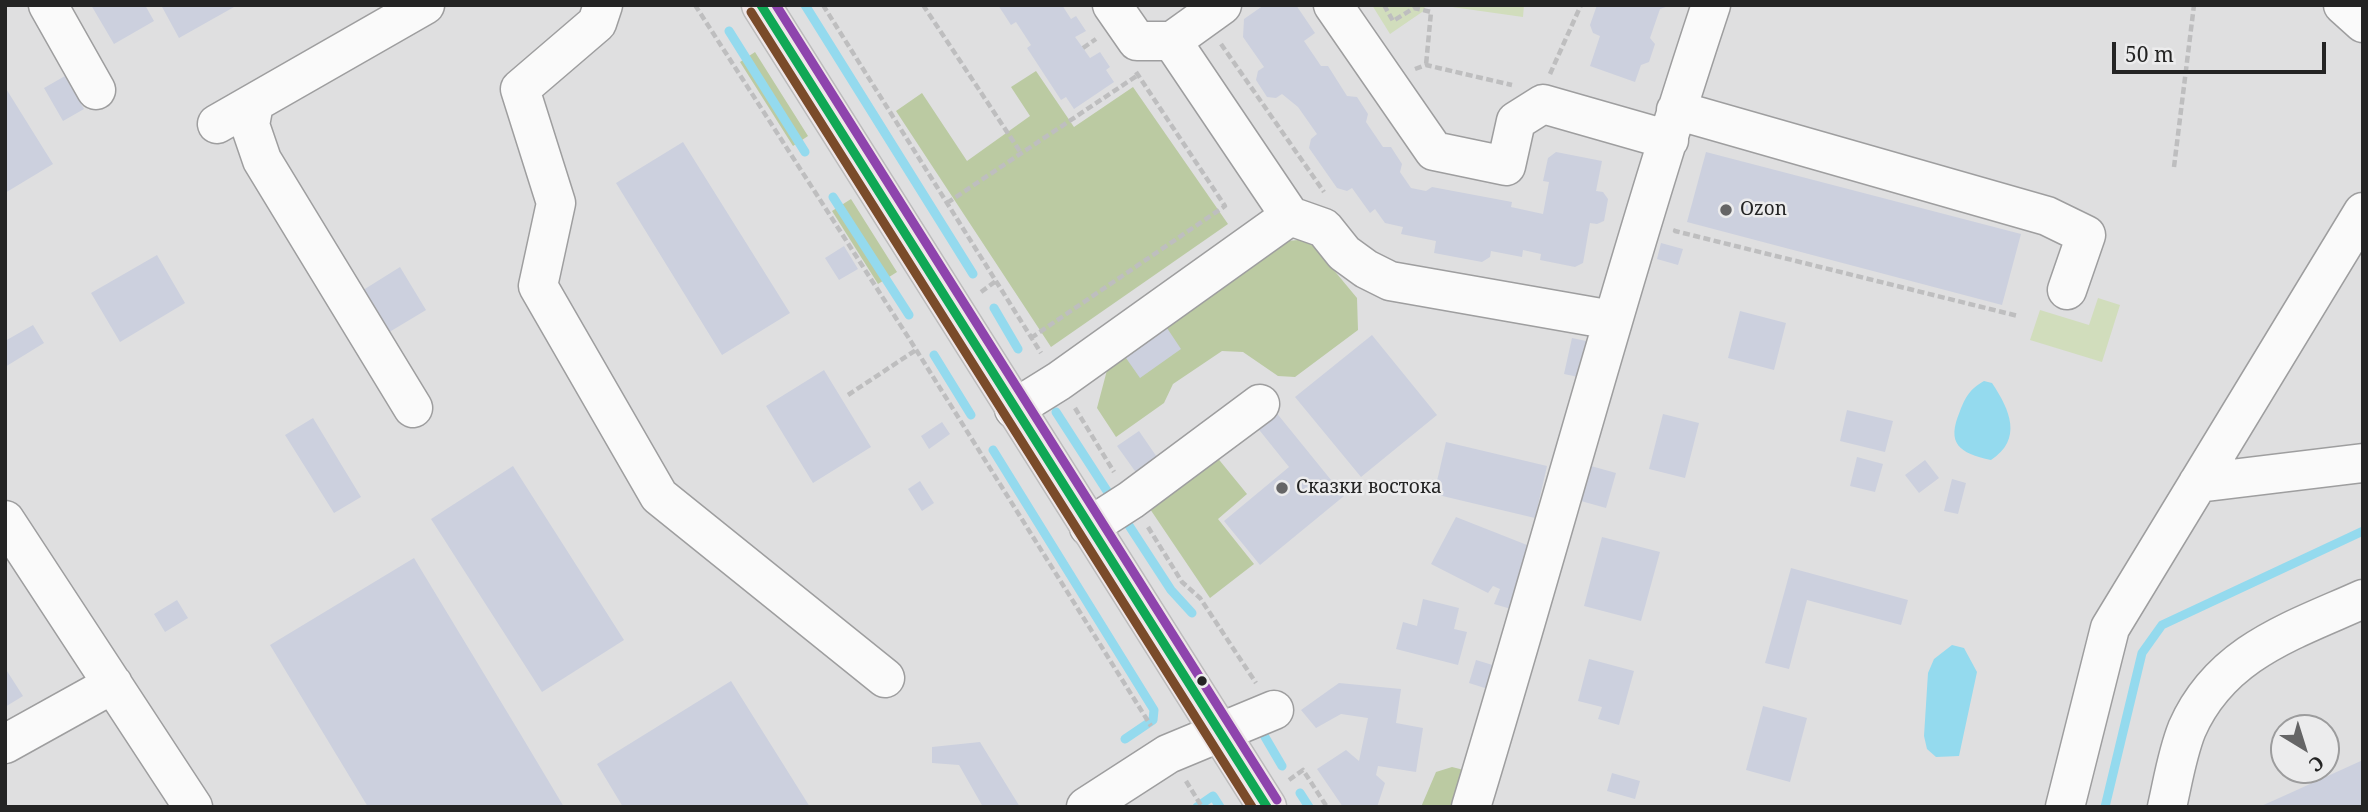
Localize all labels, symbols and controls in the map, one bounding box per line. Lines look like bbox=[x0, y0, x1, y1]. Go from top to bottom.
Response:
scale bar bbox=[2116, 28, 2330, 72]
text: 50 m bbox=[2125, 40, 2174, 68]
place label: Ozon bbox=[1740, 199, 1787, 221]
marker: Ozon bbox=[1718, 202, 1734, 218]
place label: Сказки востока bbox=[1296, 477, 1442, 499]
marker: Сказки востока bbox=[1274, 480, 1290, 496]
unlabelled marker bbox=[1195, 674, 1209, 688]
north arrow bbox=[2270, 714, 2340, 784]
text: С bbox=[2304, 750, 2330, 778]

